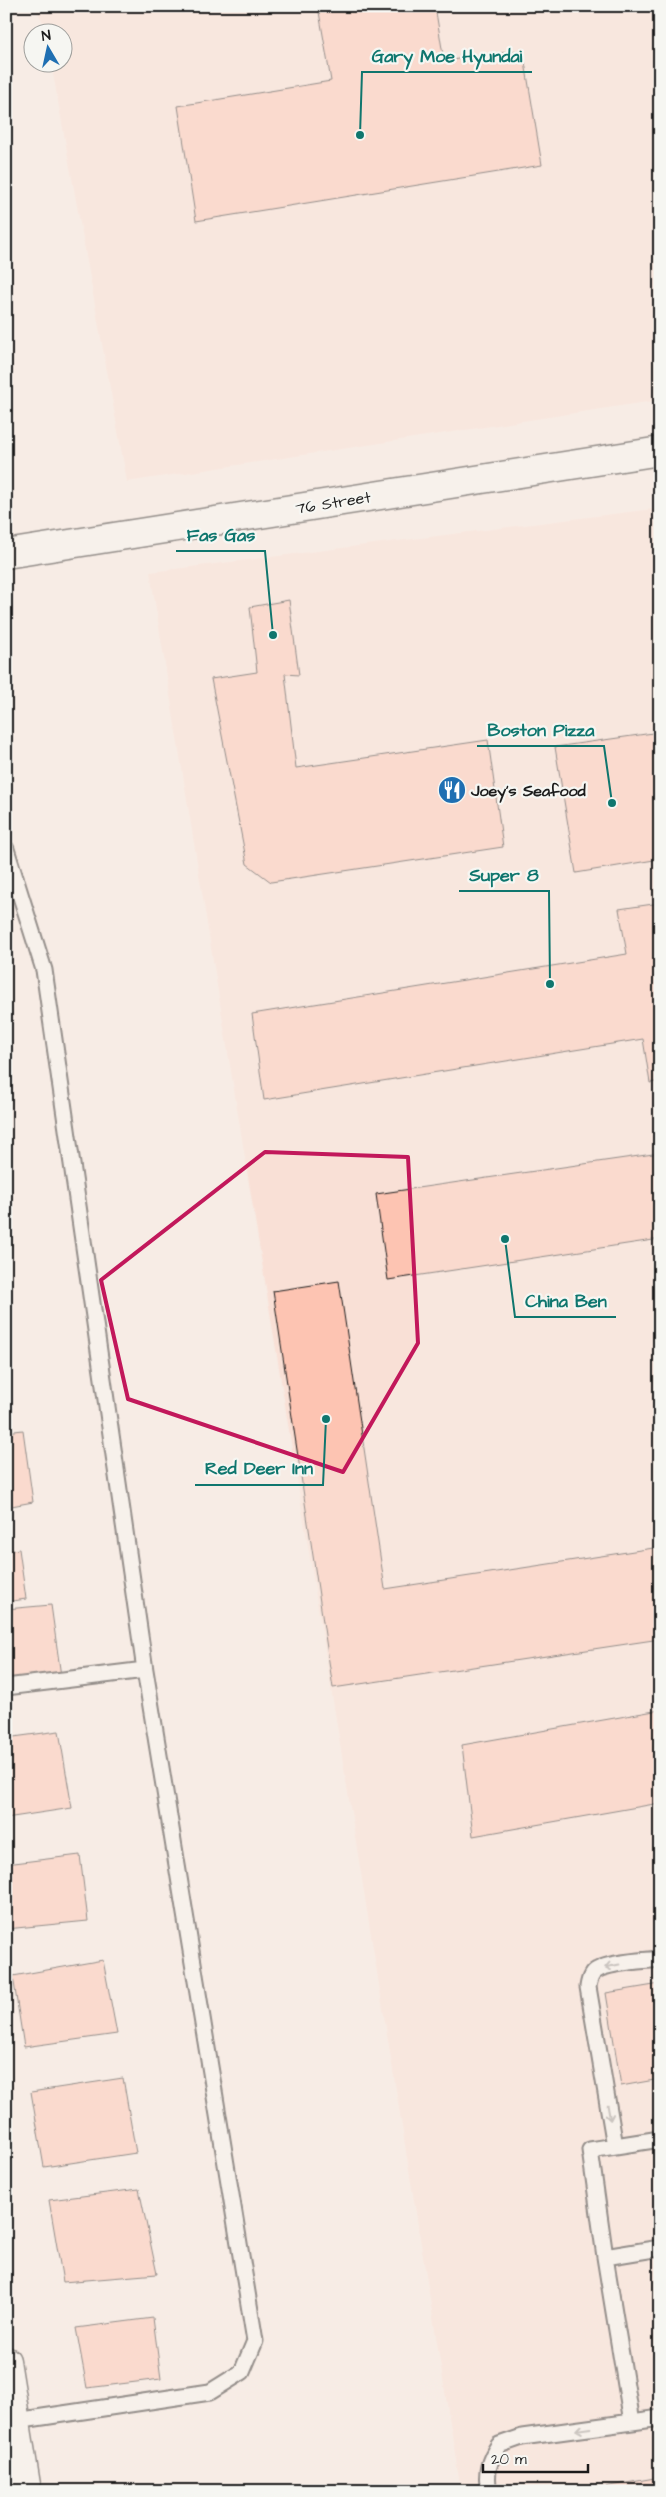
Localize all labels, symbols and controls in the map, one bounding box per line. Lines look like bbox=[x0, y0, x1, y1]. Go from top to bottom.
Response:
north arrow bbox=[22, 22, 72, 72]
text: N bbox=[40, 26, 52, 47]
callout: Gary Moe Hyundai bbox=[362, 39, 532, 72]
text: Gary Moe Hyundai bbox=[372, 44, 523, 70]
street label: 76 Street bbox=[294, 486, 373, 520]
callout: Fas Gas bbox=[176, 518, 265, 551]
text: Fas Gas bbox=[187, 523, 255, 548]
callout: Boston Pizza bbox=[477, 713, 604, 746]
text: Boston Pizza bbox=[488, 718, 595, 743]
restaurant icon: Joey's Seafood bbox=[437, 775, 467, 805]
place label: Joey's Seafood bbox=[470, 780, 587, 803]
callout: Super 8 bbox=[459, 858, 549, 891]
text: Super 8 bbox=[468, 863, 539, 888]
callout: China Ben bbox=[515, 1284, 616, 1317]
text: China Ben bbox=[525, 1289, 607, 1314]
callout: Red Deer Inn bbox=[195, 1452, 323, 1485]
text: Red Deer Inn bbox=[205, 1456, 313, 1481]
one-way arrow bbox=[604, 1962, 620, 1972]
one-way arrow bbox=[605, 2104, 615, 2120]
one-way arrow bbox=[576, 2424, 592, 2434]
scale bar bbox=[483, 2442, 588, 2474]
text: 20 m bbox=[491, 2449, 527, 2470]

